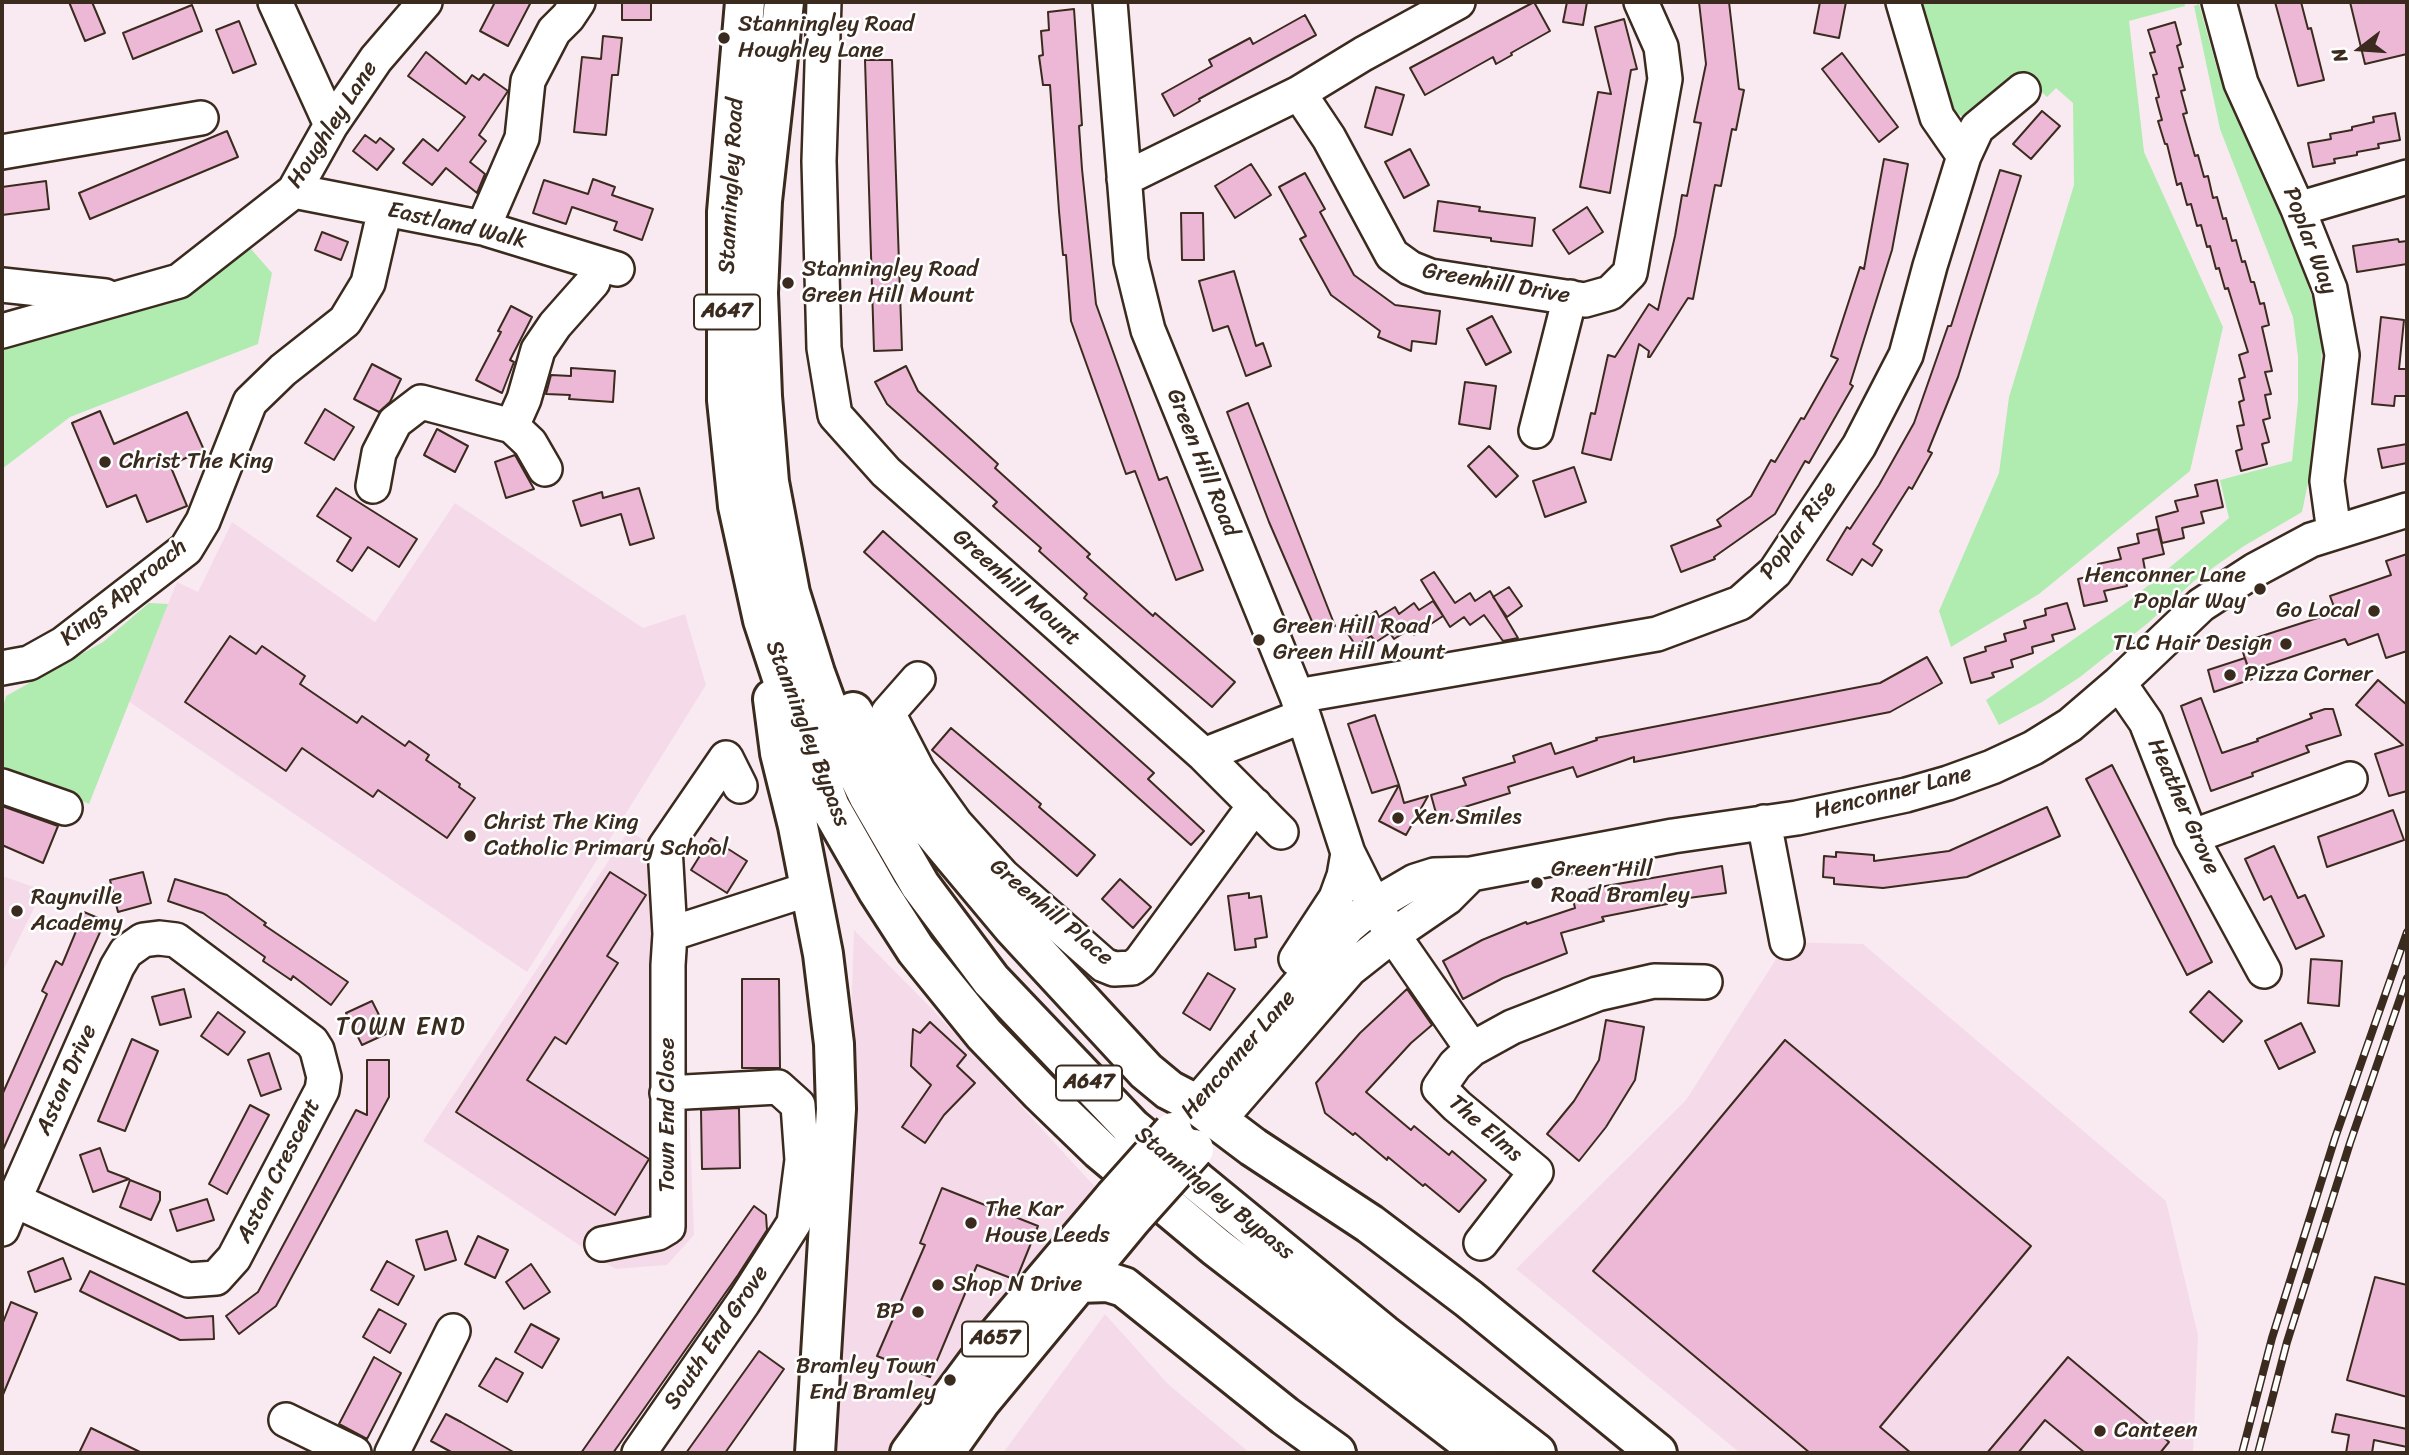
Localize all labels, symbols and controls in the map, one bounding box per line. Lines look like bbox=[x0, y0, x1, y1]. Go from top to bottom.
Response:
place label: Stanningley Road Houghley Lane bbox=[738, 11, 914, 65]
north arrow bbox=[2325, 14, 2395, 84]
marker: Stanningley Road Houghley Lane bbox=[716, 30, 732, 46]
text: N bbox=[2322, 44, 2357, 66]
street label: Houghley Lane bbox=[282, 56, 384, 194]
street label: Stanningley Road bbox=[714, 97, 750, 275]
street label: Poplar Way bbox=[2276, 184, 2342, 298]
street label: Eastland Walk bbox=[385, 197, 529, 255]
place label: Stanningley Road Green Hill Mount bbox=[802, 256, 978, 310]
street label: Greenhill Drive bbox=[1420, 257, 1572, 311]
marker: Stanningley Road Green Hill Mount bbox=[780, 275, 796, 291]
road number: A647 bbox=[694, 294, 760, 330]
street label: Green Hill Road bbox=[1160, 385, 1244, 541]
place label: Christ The King bbox=[119, 448, 274, 476]
marker: Christ The King bbox=[97, 454, 113, 470]
street label: Poplar Rise bbox=[1754, 477, 1844, 585]
street label: Greenhill Mount bbox=[946, 523, 1086, 653]
street label: Kings Approach bbox=[55, 533, 193, 653]
place label: Henconner Lane Poplar Way bbox=[2085, 562, 2246, 616]
marker: Henconner Lane Poplar Way bbox=[2252, 581, 2268, 597]
place label: Go Local bbox=[2276, 597, 2360, 625]
marker: Go Local bbox=[2366, 603, 2382, 619]
place label: Green Hill Road Green Hill Mount bbox=[1273, 613, 1446, 667]
place label: TLC Hair Design bbox=[2113, 630, 2272, 658]
marker: Green Hill Road Green Hill Mount bbox=[1251, 632, 1267, 648]
marker: TLC Hair Design bbox=[2278, 636, 2294, 652]
street label: Stanningley Bypass bbox=[759, 637, 855, 831]
place label: Pizza Corner bbox=[2244, 661, 2373, 689]
marker: Pizza Corner bbox=[2222, 667, 2238, 683]
street label: Heather Grove bbox=[2141, 735, 2225, 879]
street label: Henconner Lane bbox=[1811, 760, 1975, 826]
place label: Xen Smiles bbox=[1412, 804, 1522, 832]
place label: Christ The King Catholic Primary School bbox=[484, 809, 728, 863]
marker: Xen Smiles bbox=[1390, 810, 1406, 826]
marker: Christ The King Catholic Primary School bbox=[462, 828, 478, 844]
street label: Greenhill Place bbox=[984, 853, 1118, 973]
place label: Green Hill Road Bramley bbox=[1551, 856, 1690, 910]
marker: Green Hill Road Bramley bbox=[1529, 875, 1545, 891]
place label: Raynville Academy bbox=[31, 884, 123, 938]
marker: Raynville Academy bbox=[9, 903, 25, 919]
street label: Henconner Lane bbox=[1176, 985, 1302, 1125]
district label: TOWN END bbox=[336, 1014, 466, 1042]
street label: Aston Drive bbox=[30, 1021, 104, 1139]
street label: Town End Close bbox=[654, 1038, 682, 1192]
road number: A647 bbox=[1056, 1066, 1122, 1100]
street label: The Elms bbox=[1442, 1089, 1528, 1169]
street label: Aston Crescent bbox=[231, 1094, 327, 1248]
street label: Stanningley Bypass bbox=[1129, 1121, 1299, 1267]
place label: The Kar House Leeds bbox=[985, 1196, 1110, 1250]
marker: The Kar House Leeds bbox=[963, 1215, 979, 1231]
street label: South End Grove bbox=[659, 1261, 775, 1415]
place label: Shop N Drive bbox=[952, 1271, 1082, 1299]
marker: Shop N Drive bbox=[930, 1277, 946, 1293]
place label: BP bbox=[876, 1298, 904, 1326]
marker: BP bbox=[910, 1304, 926, 1320]
road number: A657 bbox=[962, 1322, 1028, 1356]
place label: Bramley Town End Bramley bbox=[796, 1353, 936, 1407]
marker: Bramley Town End Bramley bbox=[942, 1372, 958, 1388]
place label: Canteen bbox=[2114, 1417, 2198, 1445]
marker: Canteen bbox=[2092, 1423, 2108, 1439]

